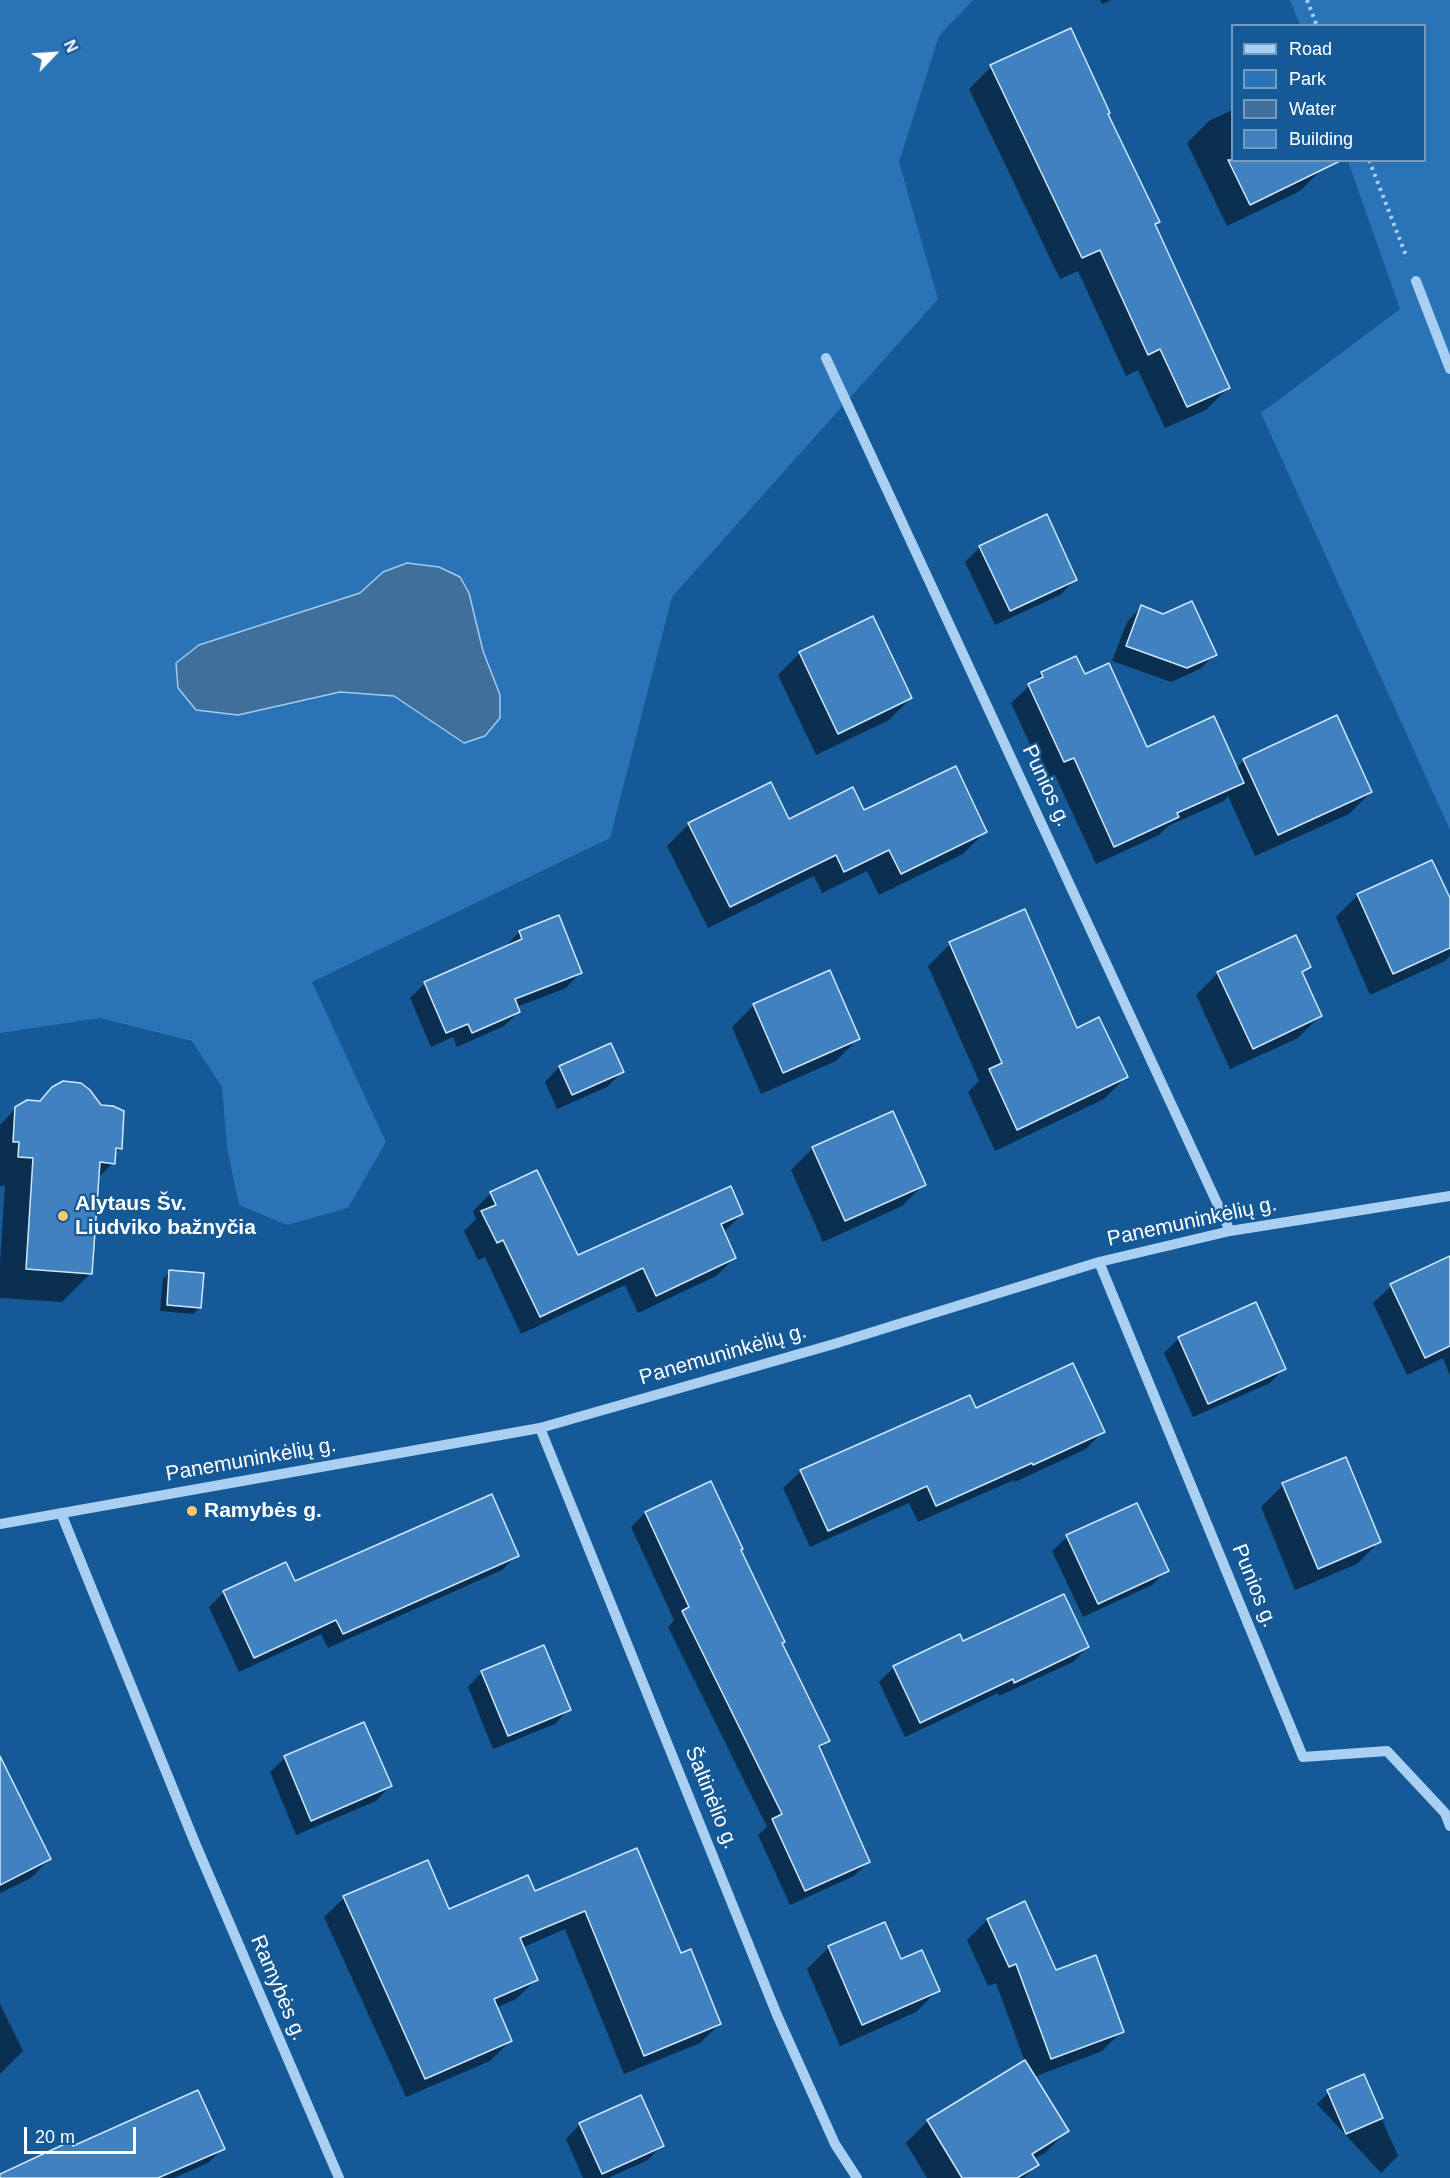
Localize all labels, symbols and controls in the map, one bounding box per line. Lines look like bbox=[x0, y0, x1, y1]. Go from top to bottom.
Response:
north arrow bbox=[24, 24, 84, 84]
legend bbox=[1231, 24, 1426, 162]
text: N bbox=[61, 37, 81, 55]
text: Road bbox=[1289, 39, 1332, 59]
text: Park bbox=[1289, 69, 1326, 89]
text: Water bbox=[1289, 99, 1336, 119]
text: Building bbox=[1289, 129, 1353, 149]
street label: Punios g. bbox=[1016, 741, 1076, 831]
place label: Alytaus Šv. Liudviko bažnyčia bbox=[75, 1191, 256, 1241]
street label: Panemuninkėlių g. bbox=[1105, 1192, 1279, 1252]
marker: Alytaus Šv. Liudviko bažnyčia bbox=[56, 1209, 70, 1223]
street label: Panemuninkėlių g. bbox=[636, 1319, 810, 1391]
street label: Panemuninkėlių g. bbox=[164, 1433, 338, 1487]
place label: Ramybės g. bbox=[204, 1498, 322, 1524]
marker: Ramybės g. bbox=[185, 1504, 199, 1518]
street label: Punios g. bbox=[1226, 1541, 1282, 1631]
street label: Šaltinėlio g. bbox=[679, 1743, 743, 1853]
street label: Ramybės g. bbox=[245, 1932, 311, 2044]
scale bar bbox=[27, 2115, 140, 2153]
text: 20 m bbox=[35, 2127, 75, 2147]

